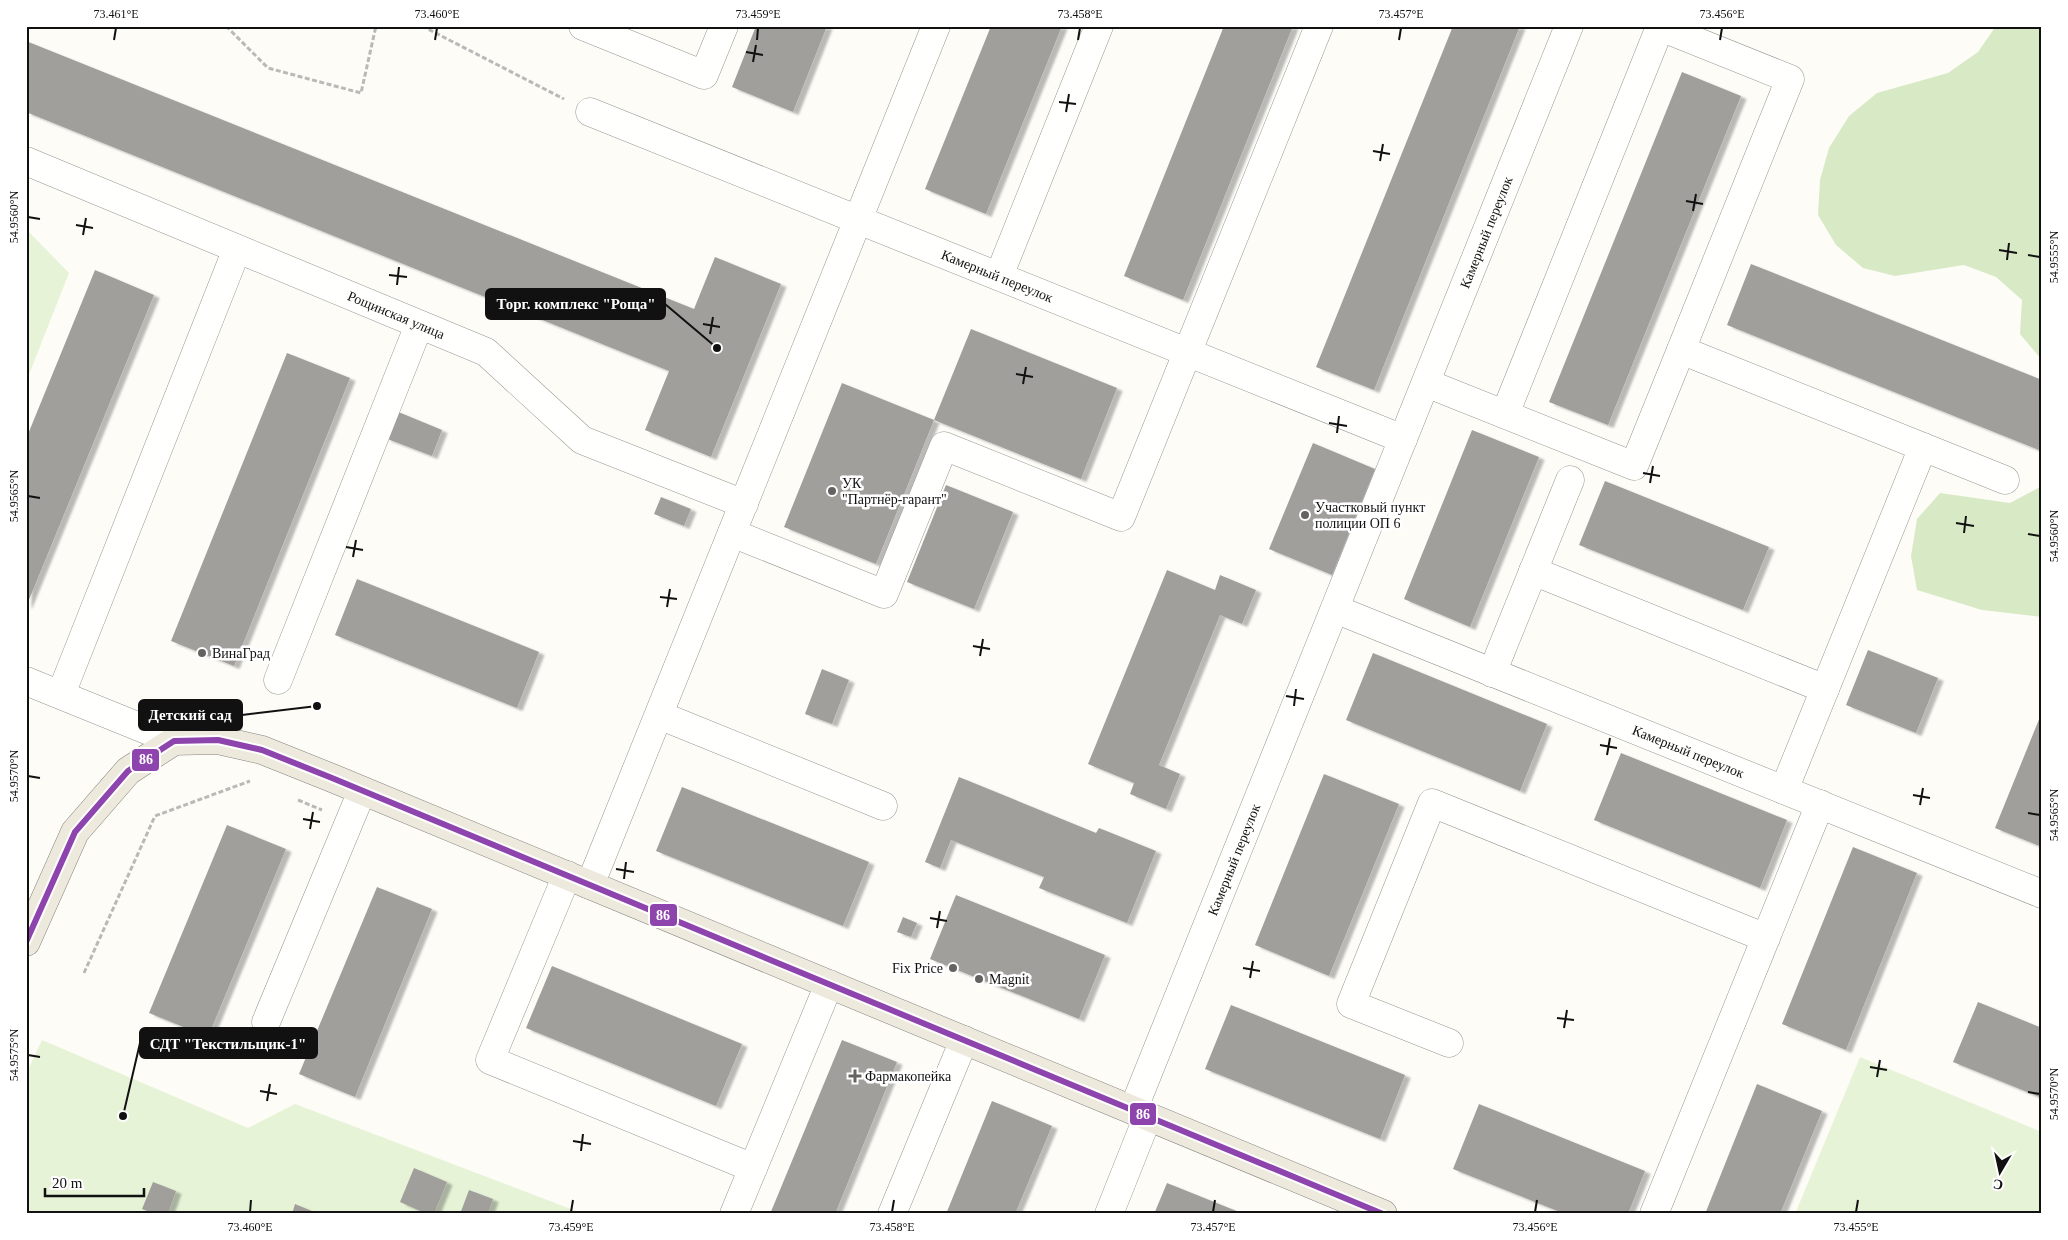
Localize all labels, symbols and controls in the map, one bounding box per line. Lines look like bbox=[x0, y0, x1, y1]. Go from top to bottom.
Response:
text: 73.461°E bbox=[93, 7, 139, 21]
text: 73.460°E bbox=[414, 7, 460, 21]
text: 73.459°E bbox=[735, 7, 781, 21]
text: 73.458°E bbox=[1057, 7, 1103, 21]
text: 73.457°E bbox=[1378, 7, 1424, 21]
text: 73.456°E bbox=[1699, 7, 1745, 21]
street label: Камерный переулок bbox=[1457, 174, 1515, 290]
text: 54.9560°N bbox=[7, 190, 21, 243]
text: 54.9555°N bbox=[2047, 230, 2061, 283]
street label: Камерный переулок bbox=[939, 247, 1056, 305]
street label: Рощинская улица bbox=[346, 288, 448, 342]
callout: Торг. комплекс "Роща" bbox=[486, 289, 665, 319]
text: Торг. комплекс "Роща" bbox=[496, 296, 656, 312]
text: 54.9565°N bbox=[7, 469, 21, 522]
place label: УК "Партнёр-гарант" bbox=[842, 476, 947, 507]
marker: УК "Партнёр-гарант" bbox=[826, 485, 838, 497]
place label: Участковый пункт полиции ОП 6 bbox=[1315, 500, 1425, 531]
marker: Участковый пункт полиции ОП 6 bbox=[1299, 509, 1311, 521]
text: 54.9560°N bbox=[2047, 509, 2061, 562]
place label: ВинаГрад bbox=[212, 646, 270, 661]
marker: ВинаГрад bbox=[196, 647, 208, 659]
callout: Детский сад bbox=[139, 700, 242, 730]
text: Детский сад bbox=[149, 707, 232, 723]
street label: Камерный переулок bbox=[1630, 722, 1747, 781]
line badge: 86 bbox=[131, 748, 160, 772]
text: 54.9570°N bbox=[7, 749, 21, 802]
text: 86 bbox=[139, 752, 153, 767]
text: 54.9565°N bbox=[2047, 788, 2061, 841]
street label: Камерный переулок bbox=[1205, 801, 1263, 918]
line badge: 86 bbox=[649, 903, 678, 927]
text: 86 bbox=[656, 908, 670, 923]
place label: Fix Price bbox=[892, 961, 943, 976]
marker: Fix Price bbox=[947, 962, 959, 974]
place label: Magnit bbox=[989, 972, 1030, 987]
marker: Magnit bbox=[973, 973, 985, 985]
text: 54.9575°N bbox=[7, 1028, 21, 1081]
callout: СДТ "Текстильщик-1" bbox=[140, 1028, 317, 1058]
text: СДТ "Текстильщик-1" bbox=[150, 1036, 306, 1052]
text: 54.9570°N bbox=[2047, 1067, 2061, 1120]
place label: Фармакопейка bbox=[865, 1069, 952, 1084]
marker: Фармакопейка bbox=[849, 1070, 861, 1082]
line badge: 86 bbox=[1129, 1102, 1157, 1126]
text: 86 bbox=[1136, 1107, 1150, 1122]
north arrow bbox=[1976, 1148, 2026, 1198]
scale bar bbox=[45, 1165, 144, 1197]
text: 20 m bbox=[52, 1175, 83, 1191]
text: С bbox=[1992, 1176, 2004, 1193]
text: 73.460°E bbox=[227, 1220, 273, 1234]
text: 73.459°E bbox=[548, 1220, 594, 1234]
text: 73.458°E bbox=[869, 1220, 915, 1234]
text: 73.457°E bbox=[1190, 1220, 1236, 1234]
text: 73.456°E bbox=[1512, 1220, 1558, 1234]
text: 73.455°E bbox=[1833, 1220, 1879, 1234]

